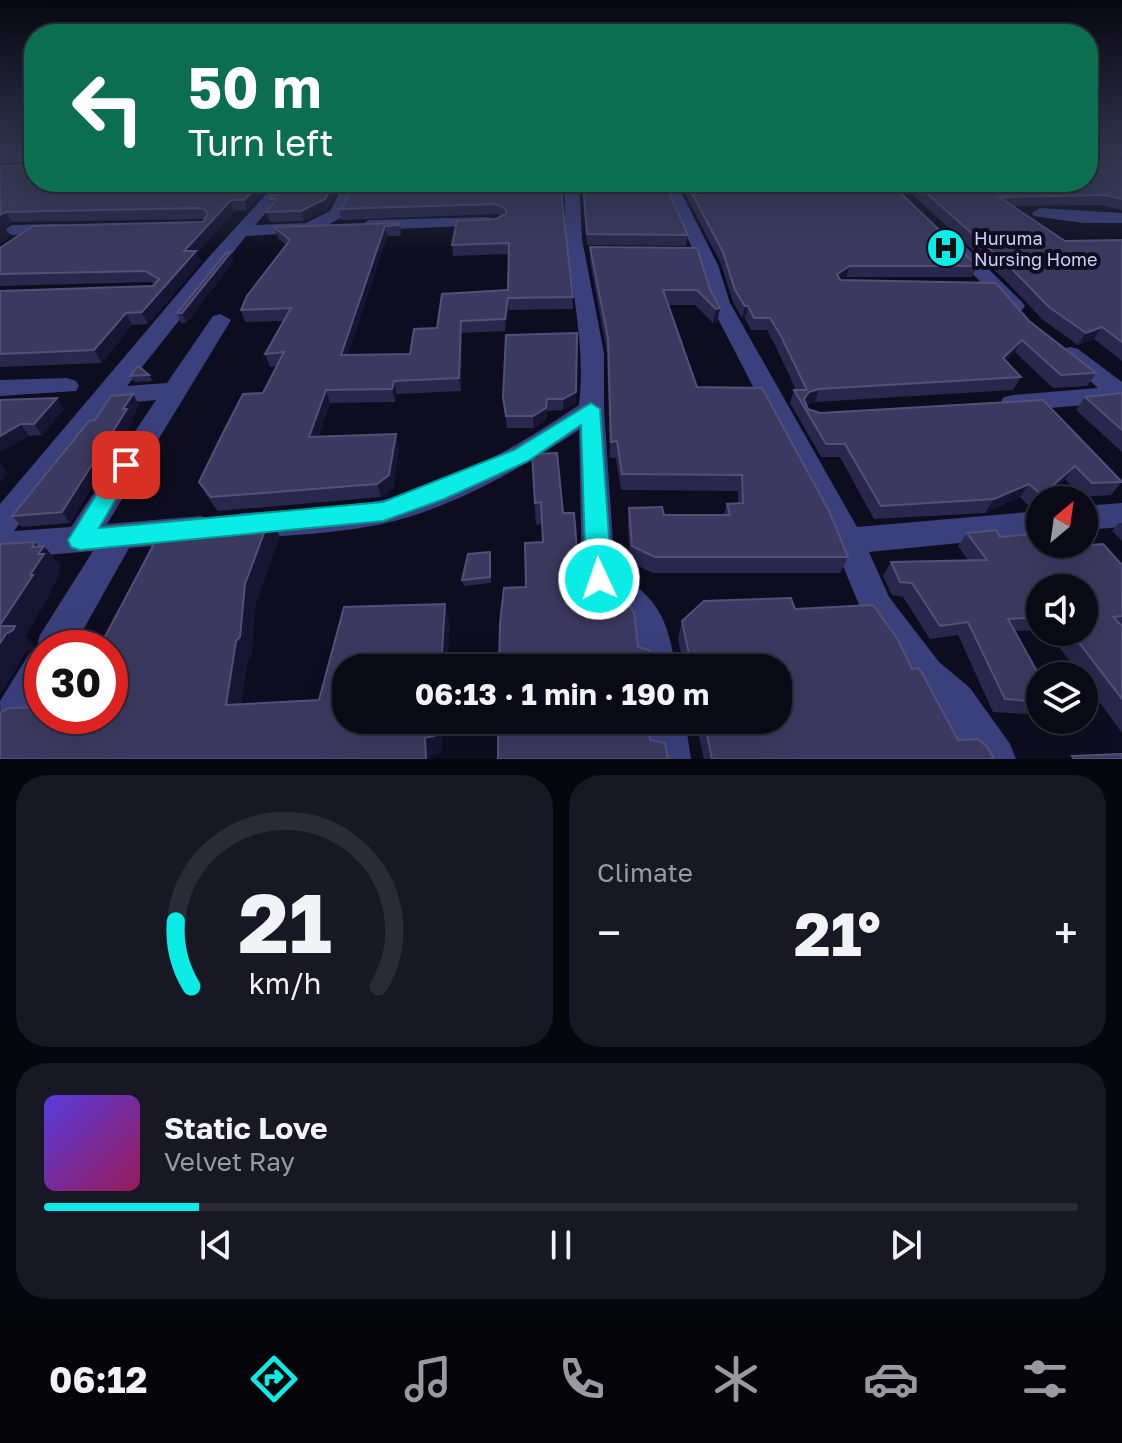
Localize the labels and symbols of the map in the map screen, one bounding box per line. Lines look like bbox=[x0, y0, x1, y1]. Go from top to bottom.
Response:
hospital icon: Huruma Nursing Home bbox=[925, 227, 967, 269]
place label: Huruma Nursing Home bbox=[974, 227, 1097, 270]
pin bbox=[92, 431, 160, 499]
north arrow bbox=[1026, 486, 1098, 558]
position arrow bbox=[557, 537, 641, 621]
speed limit sign: 30 bbox=[24, 630, 128, 734]

